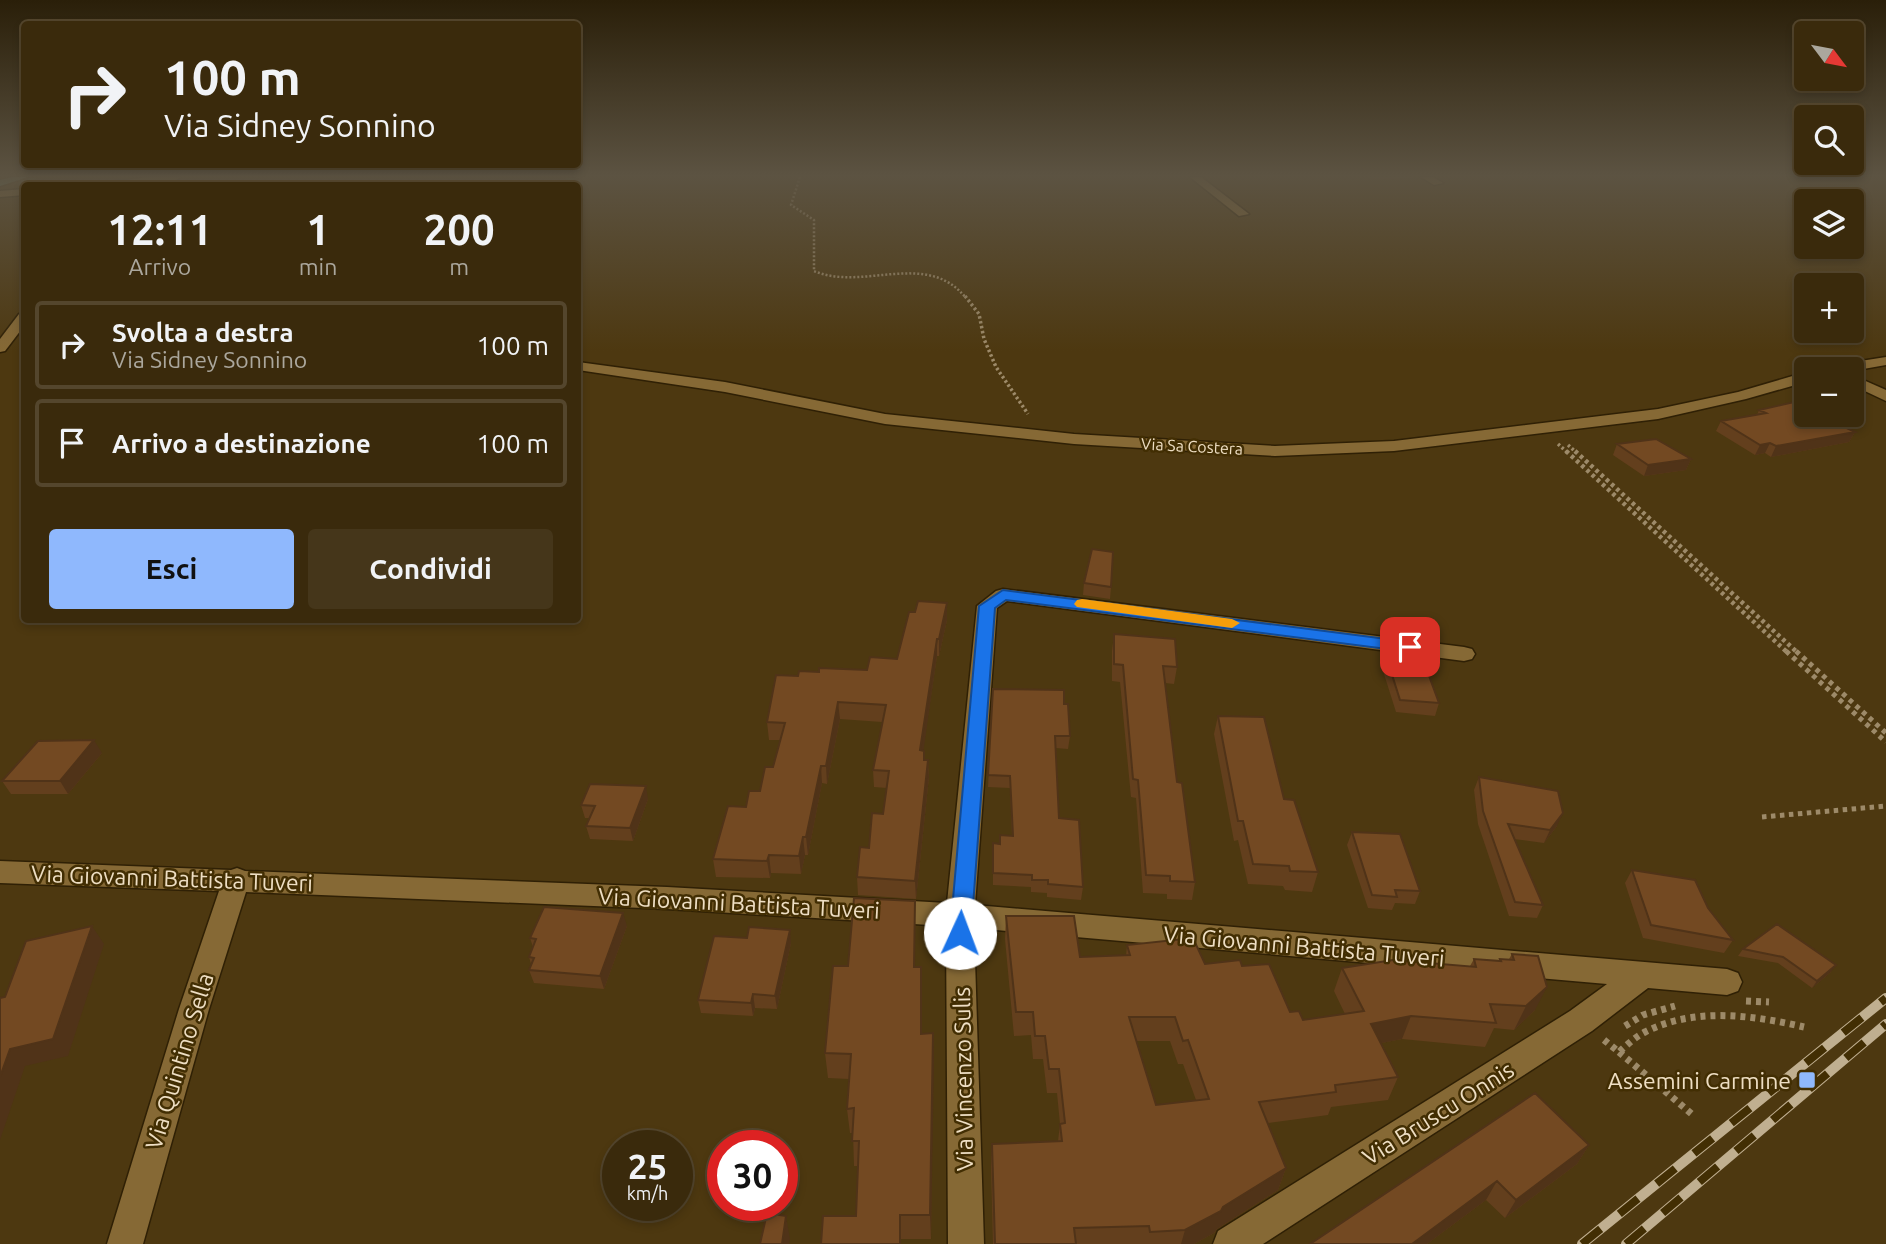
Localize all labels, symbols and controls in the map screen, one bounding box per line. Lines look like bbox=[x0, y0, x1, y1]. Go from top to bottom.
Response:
north arrow bbox=[1794, 21, 1864, 91]
map controls bbox=[1794, 21, 1864, 427]
icon: right bbox=[49, 49, 140, 140]
text: 100 m bbox=[164, 49, 301, 104]
button: search bbox=[1794, 105, 1864, 175]
text: Via Sidney Sonnino bbox=[164, 107, 436, 143]
button: layers bbox=[1794, 189, 1864, 259]
text: 12:11 bbox=[107, 206, 212, 253]
text: 1 bbox=[306, 206, 330, 253]
text: 200 bbox=[424, 206, 495, 253]
text: Arrivo bbox=[129, 254, 191, 279]
text: min bbox=[299, 254, 337, 279]
text: m bbox=[449, 254, 469, 279]
button: + bbox=[1794, 273, 1864, 343]
text: Svolta a destra bbox=[112, 318, 294, 347]
icon: right bbox=[53, 326, 91, 364]
text: 100 m bbox=[477, 331, 549, 360]
text: Via Sidney Sonnino bbox=[112, 347, 307, 372]
button: − bbox=[1794, 357, 1864, 427]
icon: arrive bbox=[53, 424, 91, 462]
text: Arrivo a destinazione bbox=[112, 429, 371, 458]
text: 100 m bbox=[477, 429, 549, 458]
street label: Via Sa Costera bbox=[1140, 434, 1244, 458]
button: Esci bbox=[49, 529, 294, 609]
button: Condividi bbox=[308, 529, 553, 609]
pin bbox=[1380, 617, 1440, 677]
icon: arrive bbox=[1391, 628, 1429, 666]
street label: Via Giovanni Battista Tuveri bbox=[31, 861, 313, 895]
street label: Via Giovanni Battista Tuveri bbox=[598, 883, 880, 923]
position arrow bbox=[923, 896, 997, 970]
street label: Via Giovanni Battista Tuveri bbox=[1162, 921, 1446, 971]
street label: Via Quintino Sella bbox=[140, 970, 218, 1152]
street label: Via Vincenzo Sulis bbox=[949, 987, 977, 1171]
street label: Via Bruscu Onnis bbox=[1358, 1056, 1518, 1170]
place label: Assemini Carmine bbox=[1608, 1068, 1791, 1093]
marker: Assemini Carmine bbox=[1797, 1070, 1817, 1090]
speed limit sign: 30 bbox=[707, 1130, 798, 1221]
text: 25 bbox=[628, 1146, 667, 1186]
text: km/h bbox=[627, 1183, 668, 1203]

